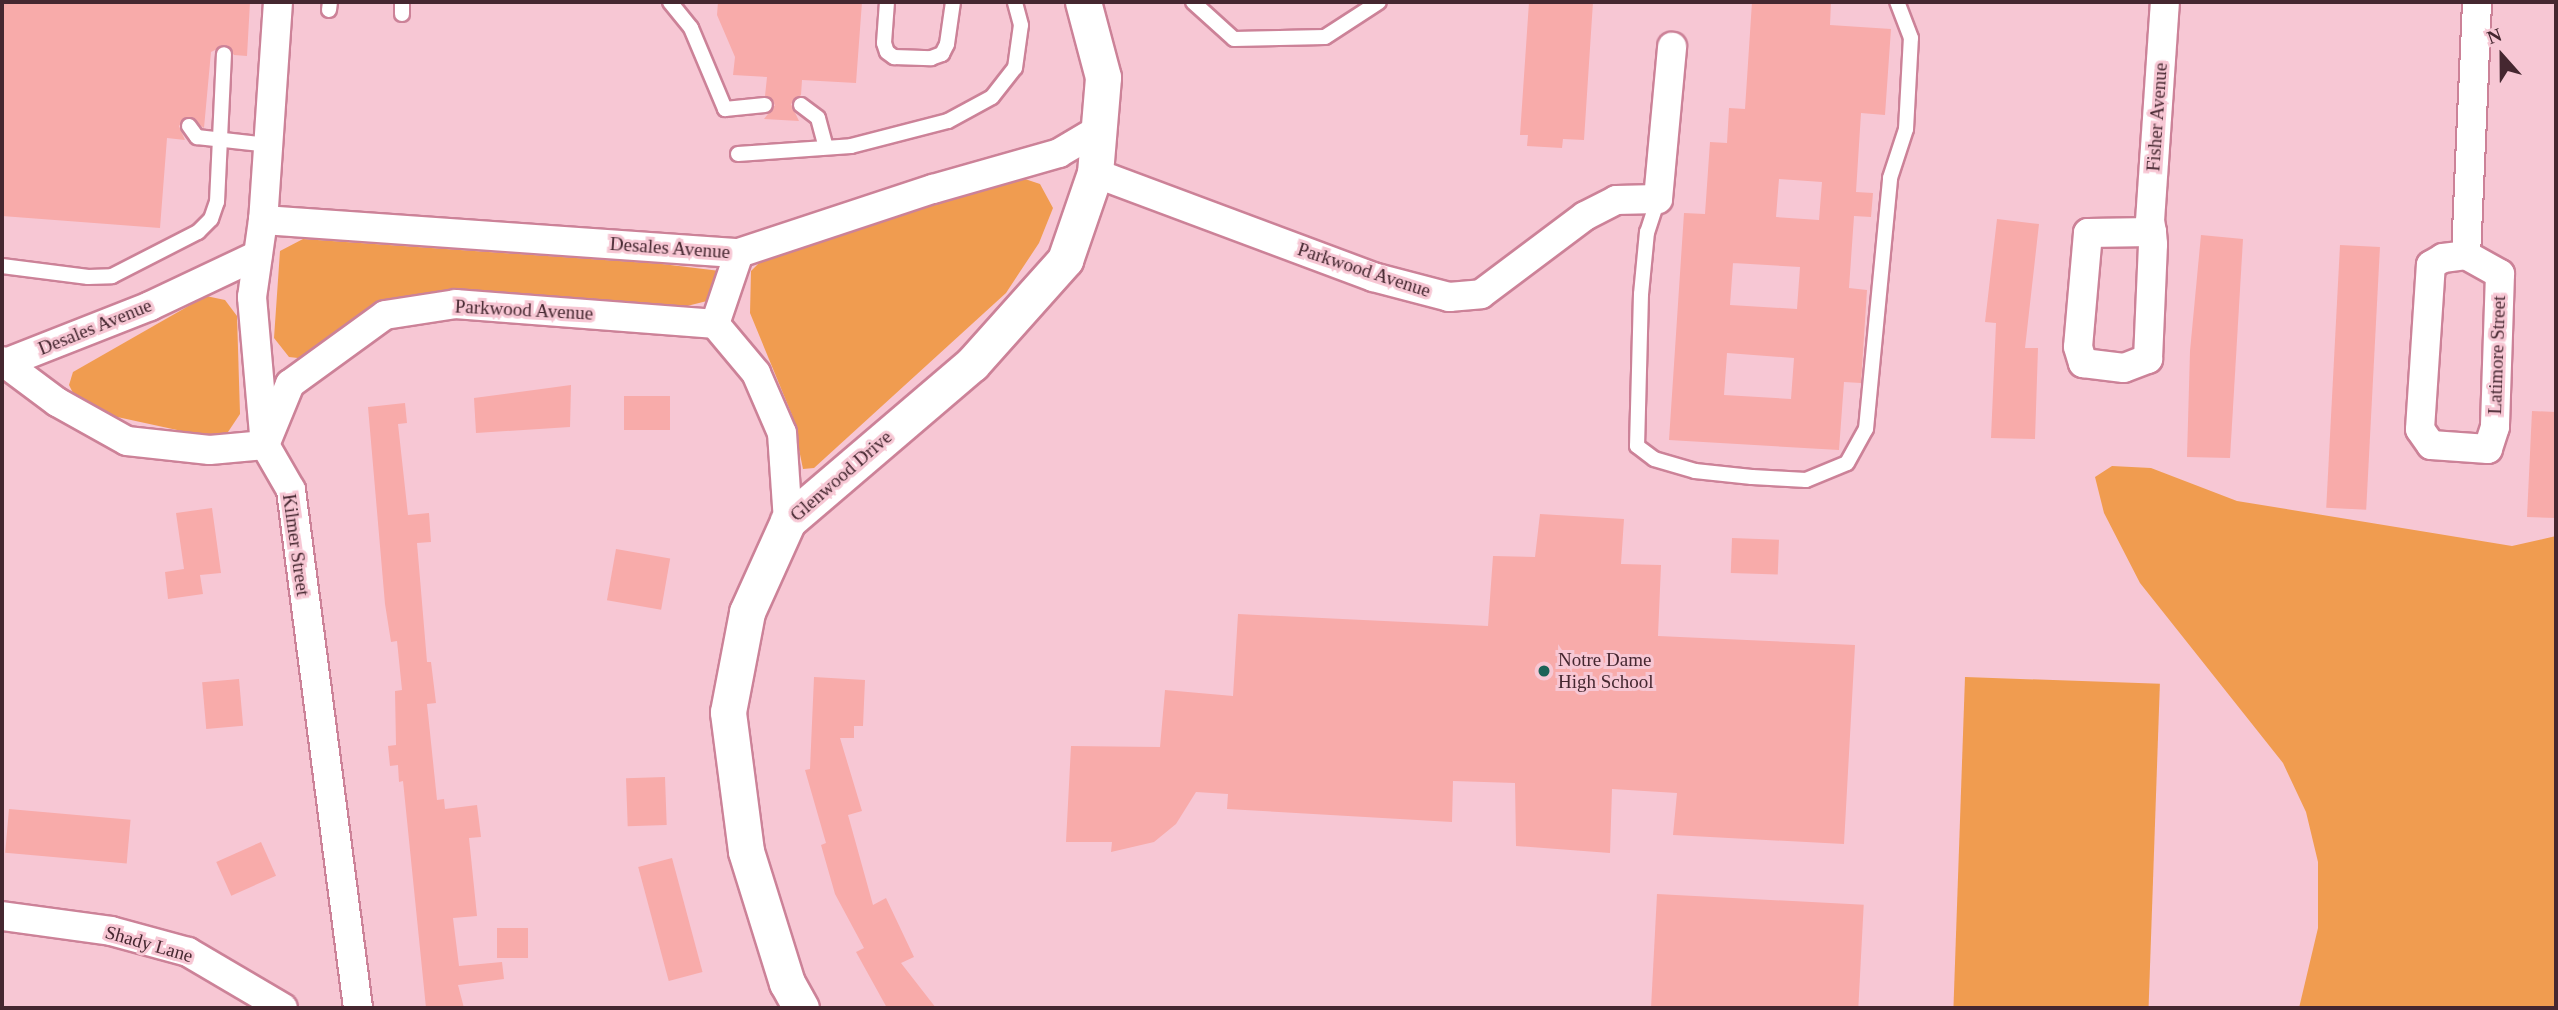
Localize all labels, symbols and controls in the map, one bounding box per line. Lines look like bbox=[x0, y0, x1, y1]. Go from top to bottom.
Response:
north arrow bbox=[2467, 21, 2537, 91]
text: N bbox=[2484, 24, 2504, 48]
street label: Fisher Avenue bbox=[2142, 61, 2172, 173]
street label: Desales Avenue bbox=[609, 232, 731, 264]
street label: Parkwood Avenue bbox=[1294, 238, 1434, 302]
street label: Desales Avenue bbox=[34, 294, 156, 360]
street label: Parkwood Avenue bbox=[454, 295, 594, 325]
street label: Latimore Street bbox=[2484, 295, 2510, 415]
street label: Glenwood Drive bbox=[786, 426, 896, 526]
street label: Kilmer Street bbox=[278, 492, 314, 598]
place label: Notre Dame High School bbox=[1558, 649, 1654, 693]
marker: Notre Dame High School bbox=[1536, 663, 1552, 679]
street label: Shady Lane bbox=[102, 921, 196, 967]

